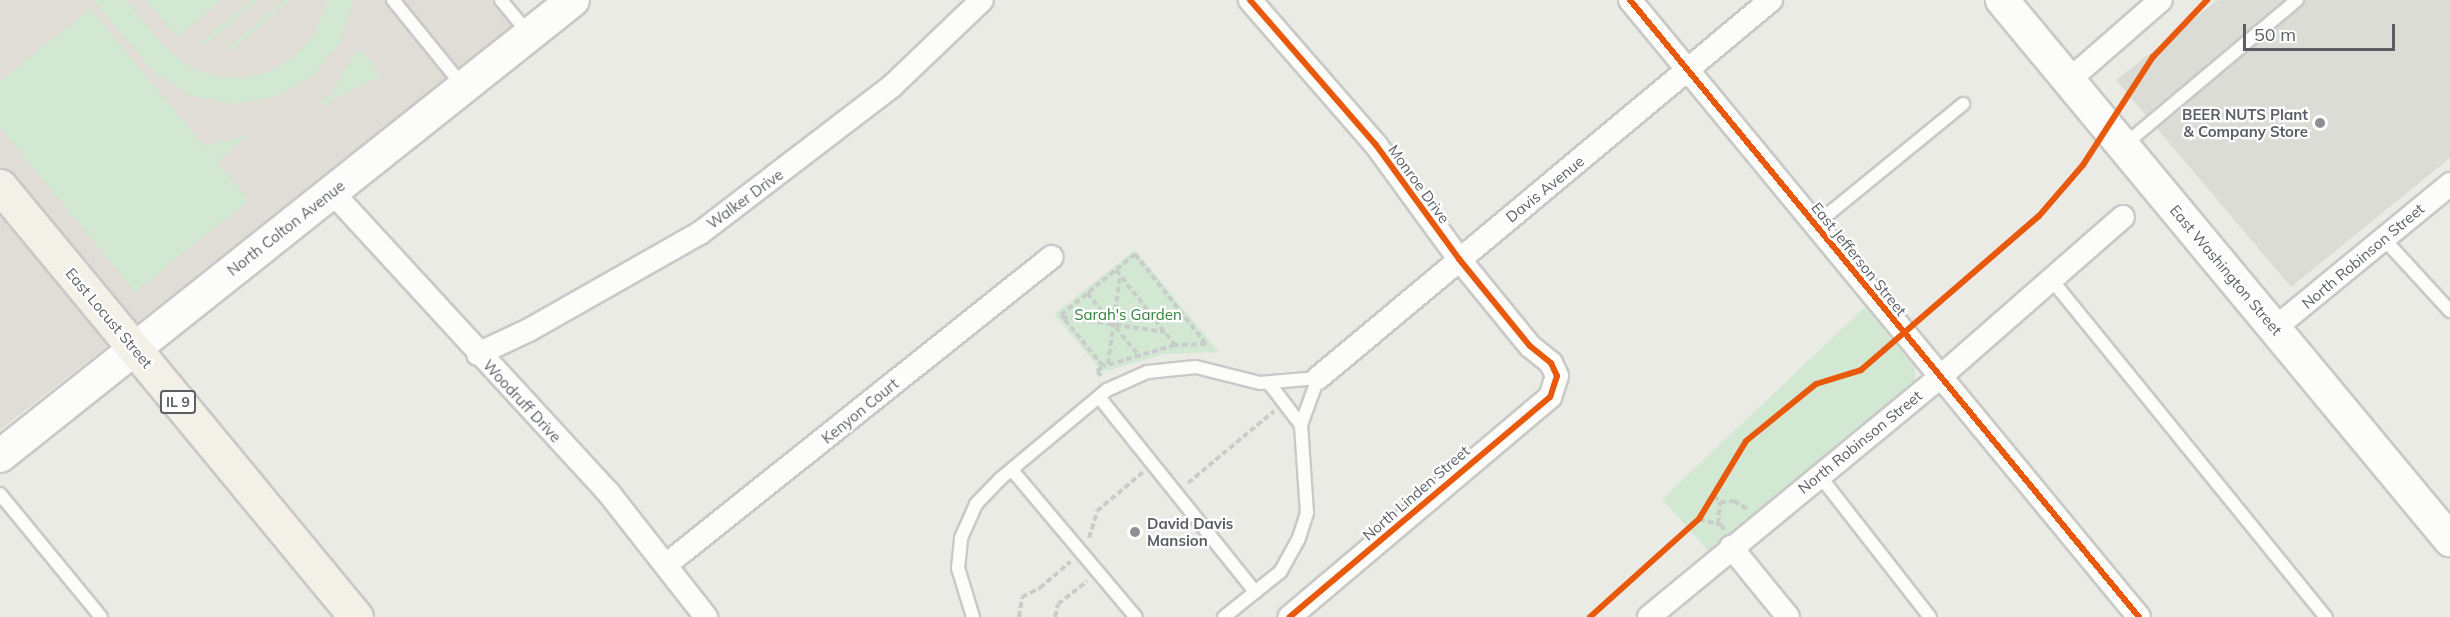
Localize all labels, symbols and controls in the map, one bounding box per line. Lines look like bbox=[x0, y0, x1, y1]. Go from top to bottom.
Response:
scale bar bbox=[2246, 12, 2398, 50]
text: 50 m bbox=[2254, 23, 2296, 46]
place label: BEER NUTS Plant & Company Store bbox=[2182, 105, 2308, 140]
marker: BEER NUTS Plant & Company Store bbox=[2313, 116, 2327, 130]
street label: Monroe Drive bbox=[1385, 141, 1453, 227]
street label: Davis Avenue bbox=[1502, 152, 1588, 226]
street label: Walker Drive bbox=[703, 165, 787, 233]
street label: North Colton Avenue bbox=[224, 177, 348, 279]
street label: East Jefferson Street bbox=[1808, 199, 1910, 319]
street label: North Robinson Street bbox=[2298, 200, 2428, 312]
street label: East Washington Street bbox=[2166, 201, 2286, 339]
street label: East Locust Street bbox=[62, 264, 156, 372]
park label: Sarah's Garden bbox=[1074, 306, 1182, 324]
street label: Woodruff Drive bbox=[479, 356, 565, 446]
street label: Kenyon Court bbox=[818, 375, 902, 447]
street label: North Robinson Street bbox=[1795, 387, 1925, 497]
road number: IL 9 bbox=[158, 391, 198, 413]
street label: North Linden Street bbox=[1359, 442, 1473, 544]
place label: David Davis Mansion bbox=[1147, 514, 1233, 549]
marker: David Davis Mansion bbox=[1128, 525, 1142, 539]

